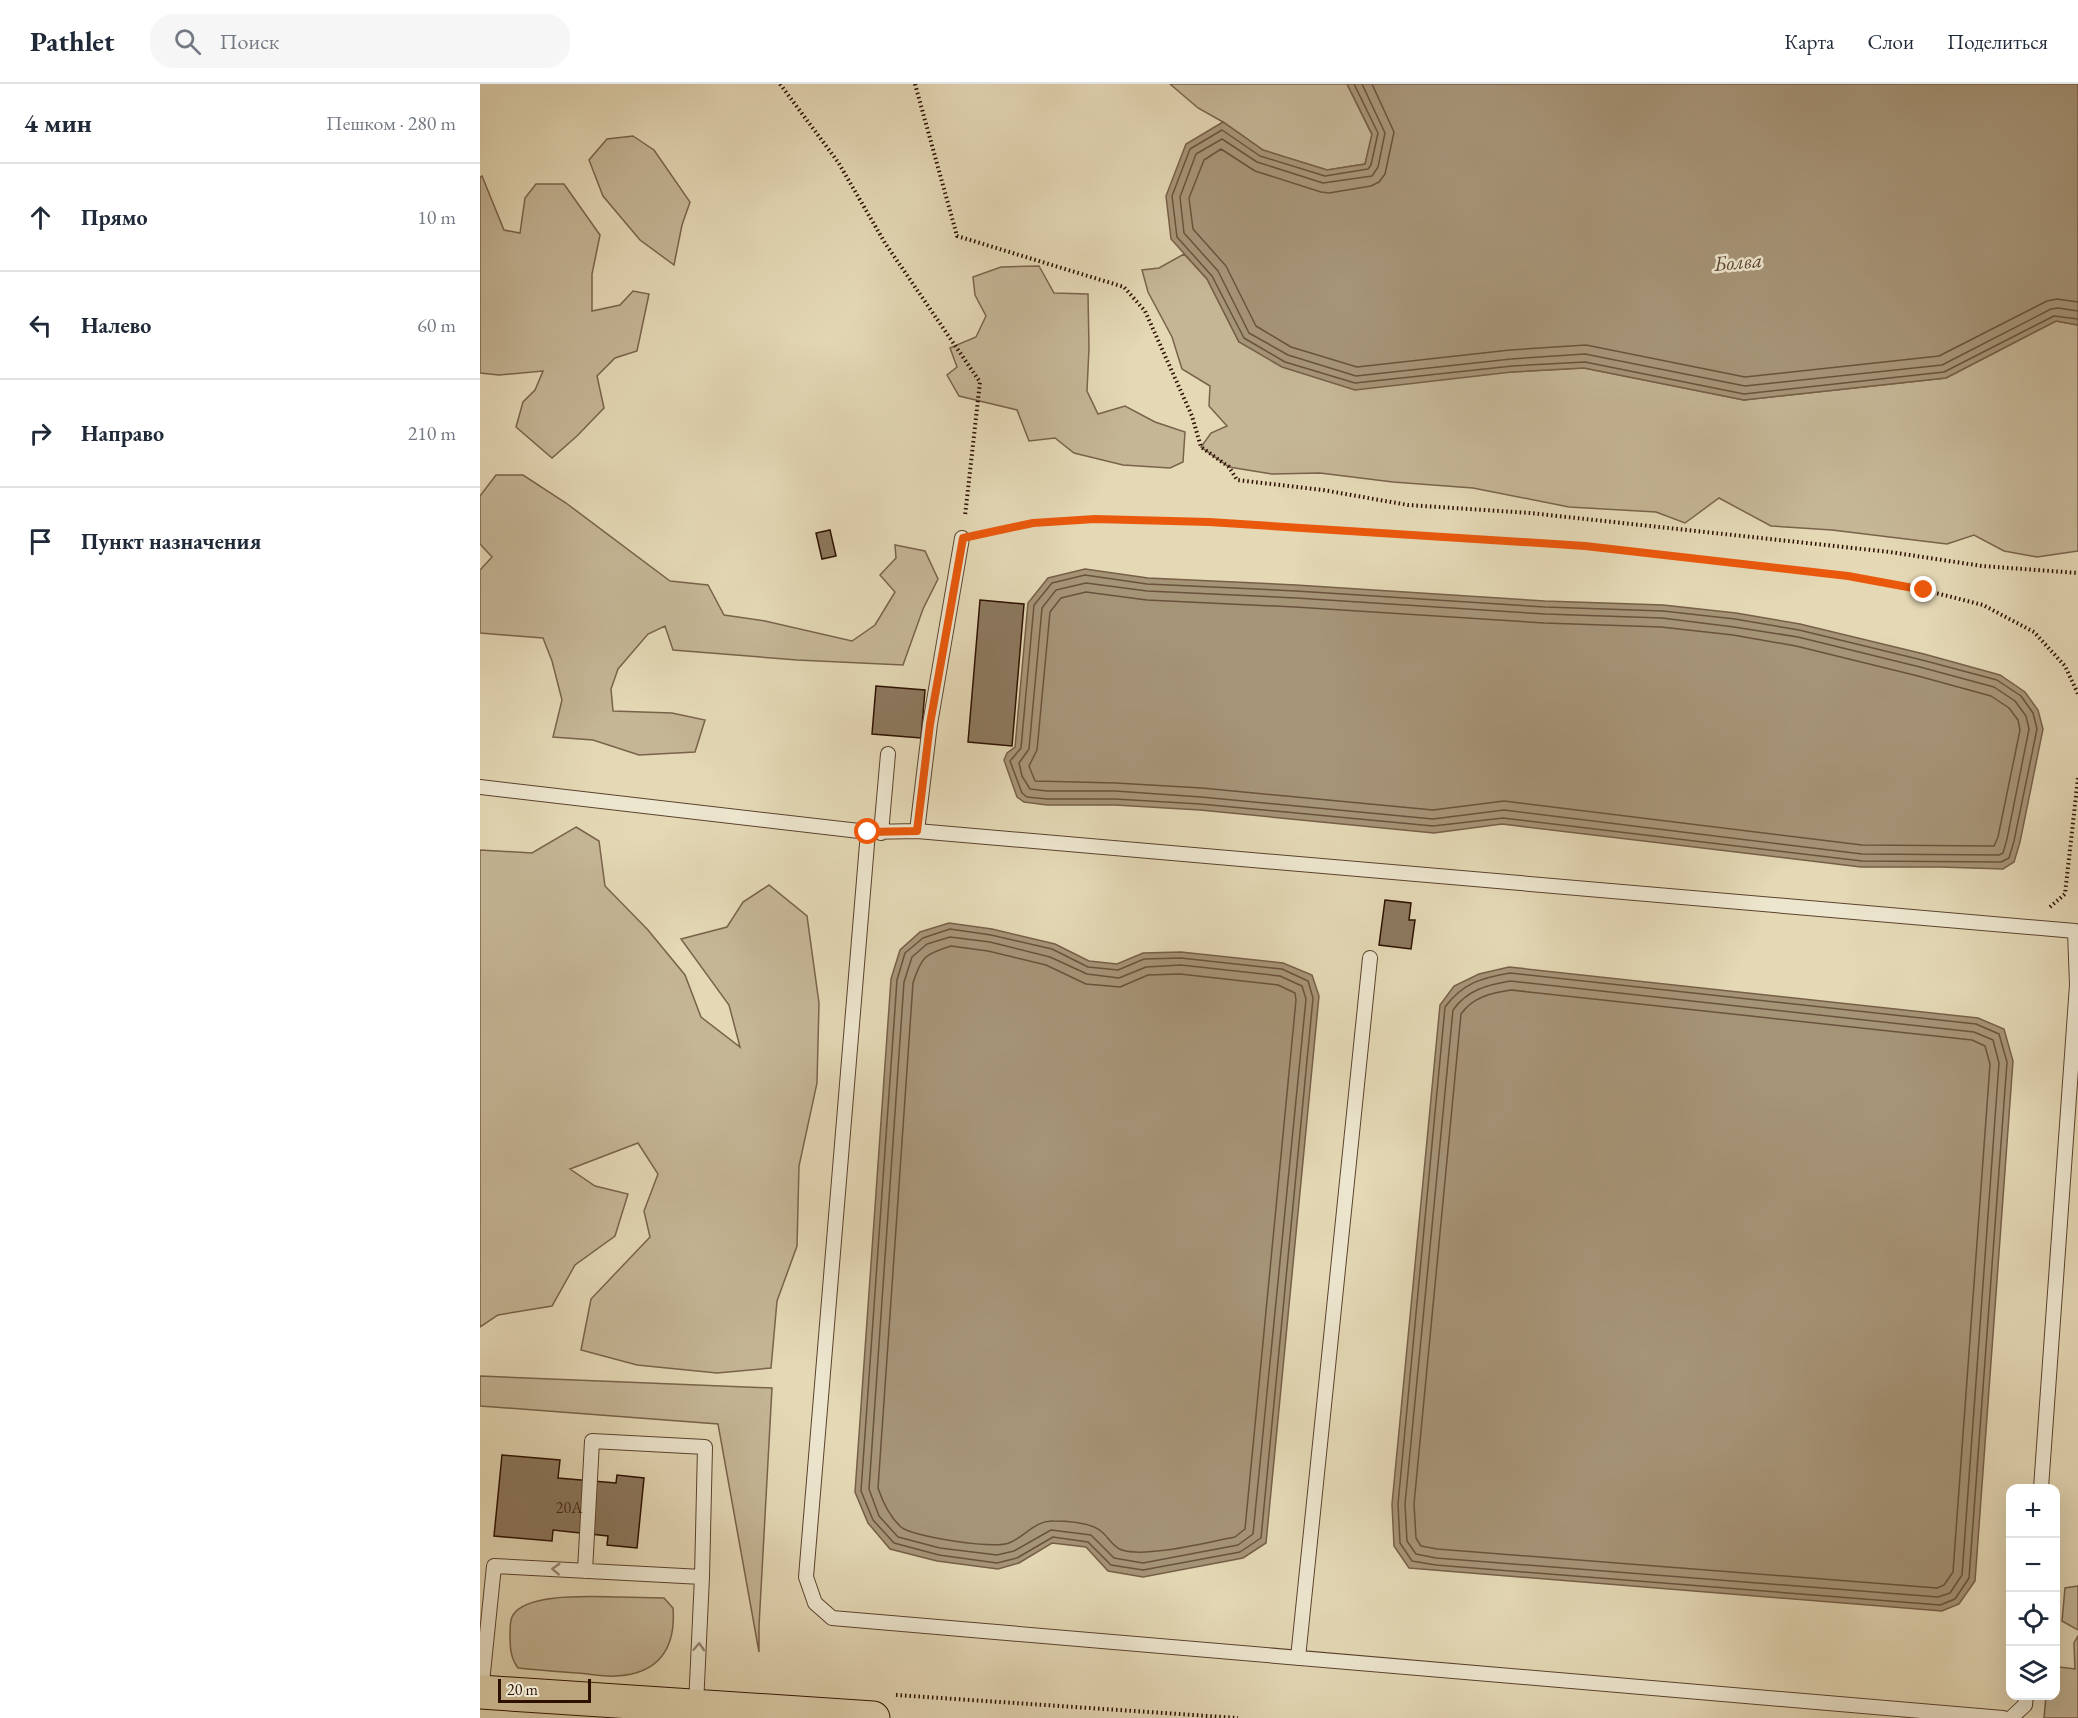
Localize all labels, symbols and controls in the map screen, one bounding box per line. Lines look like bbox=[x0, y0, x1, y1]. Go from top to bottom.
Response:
search box bbox=[150, 14, 570, 68]
text: Pathlet bbox=[30, 23, 114, 59]
icon: search bbox=[171, 25, 204, 58]
text: Поиск bbox=[219, 27, 279, 56]
text: Карта bbox=[1784, 28, 1834, 55]
text: Слои bbox=[1867, 28, 1914, 55]
text: Поделиться bbox=[1947, 28, 2048, 55]
text: 4 мин bbox=[24, 106, 92, 140]
text: Пешком · 280 m bbox=[326, 110, 456, 136]
icon: ahead bbox=[24, 201, 57, 234]
text: Прямо bbox=[81, 203, 148, 232]
text: 10 m bbox=[417, 204, 456, 230]
water label: Болва bbox=[1712, 246, 1763, 277]
icon: left bbox=[24, 309, 57, 342]
text: Налево bbox=[81, 311, 151, 340]
text: 60 m bbox=[417, 312, 456, 338]
icon: right bbox=[24, 417, 57, 450]
text: Направо bbox=[81, 419, 164, 448]
text: 210 m bbox=[408, 420, 456, 446]
icon: arrive bbox=[24, 525, 57, 558]
text: Пункт назначения bbox=[81, 527, 261, 556]
route end bbox=[1910, 576, 1936, 602]
route start bbox=[854, 818, 880, 844]
map controls bbox=[2006, 1484, 2060, 1700]
button: + bbox=[2006, 1484, 2060, 1538]
house number: 20А bbox=[556, 1497, 583, 1518]
button: − bbox=[2006, 1538, 2060, 1592]
one-way arrow bbox=[551, 1563, 560, 1576]
button: locate bbox=[2006, 1592, 2060, 1646]
one-way arrow bbox=[692, 1642, 705, 1651]
button: layers bbox=[2006, 1646, 2060, 1700]
scale bar bbox=[498, 1676, 591, 1704]
text: 20 m bbox=[507, 1679, 538, 1700]

